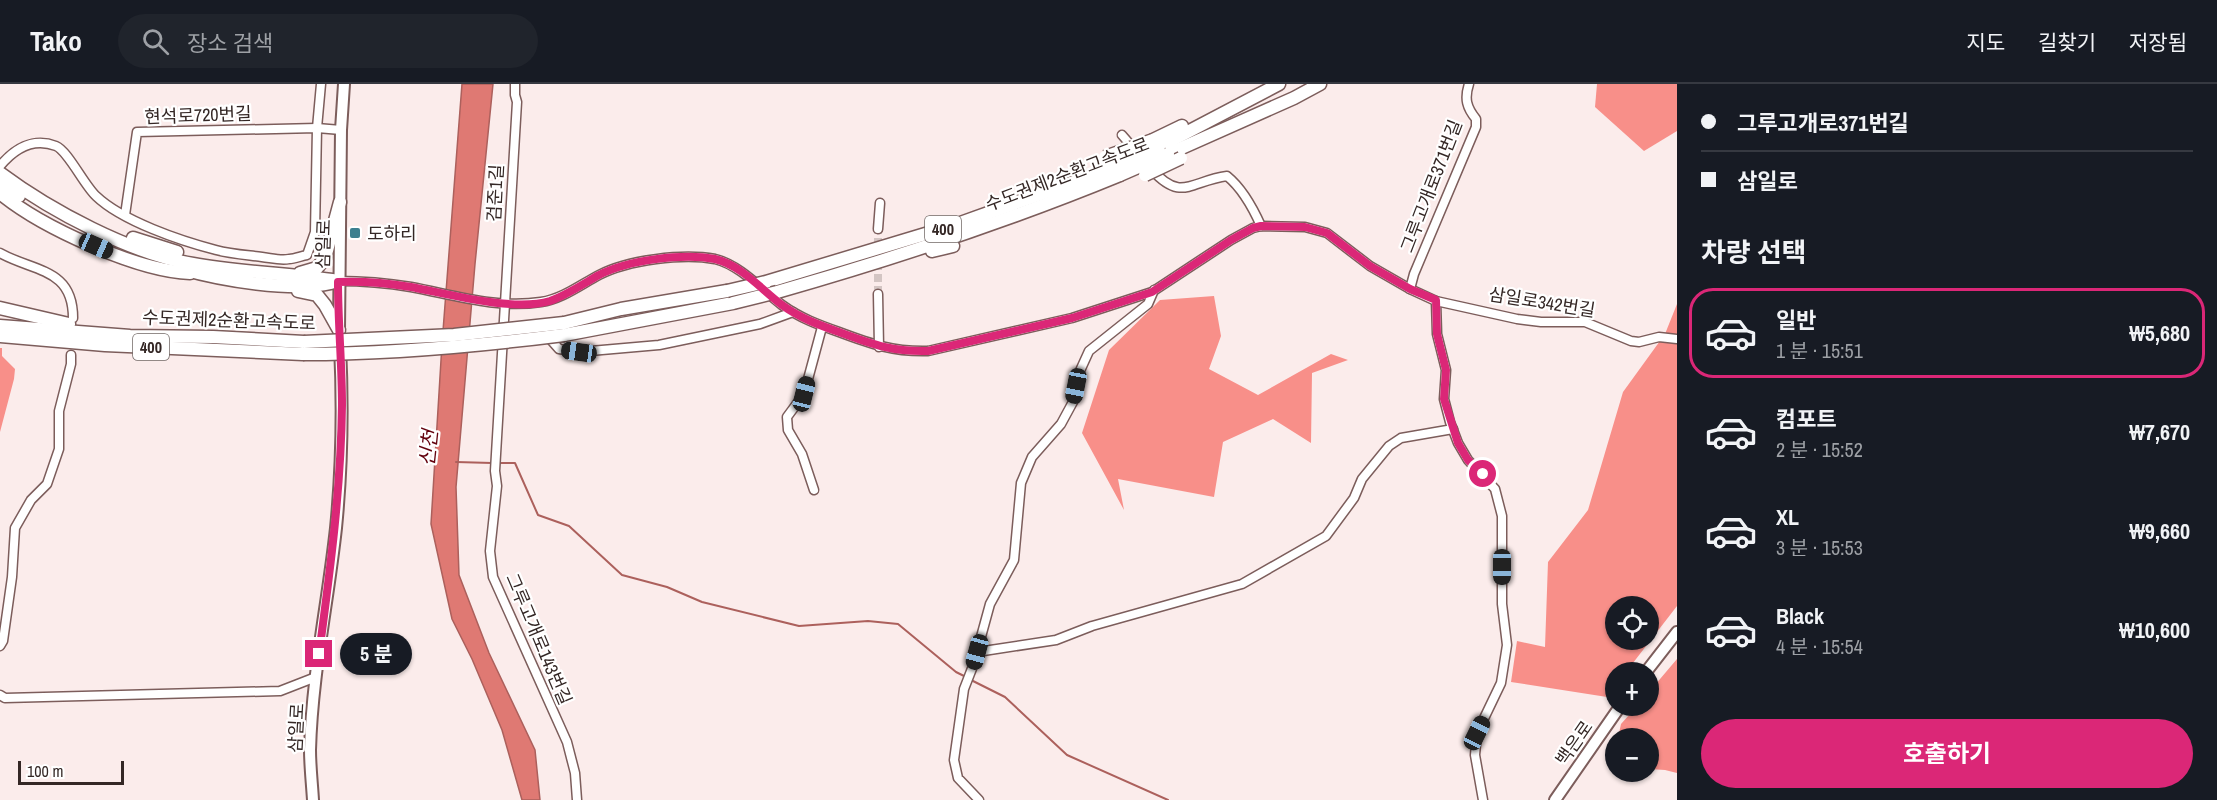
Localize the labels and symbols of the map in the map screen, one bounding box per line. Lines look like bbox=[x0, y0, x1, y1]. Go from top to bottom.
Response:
street label: 현석로720번길 bbox=[144, 101, 252, 129]
street label: 그루고개로371번길 bbox=[1394, 116, 1468, 256]
street label: 수도권제2순환고속도로 bbox=[981, 131, 1153, 217]
street label: 검준1길 bbox=[481, 163, 509, 223]
road number: 400 bbox=[925, 216, 961, 242]
street label: 삼일로 bbox=[310, 219, 336, 269]
place label: 도하리 bbox=[367, 221, 417, 246]
marker: 도하리 bbox=[348, 226, 362, 240]
car bbox=[76, 230, 116, 262]
street label: 삼일로342번길 bbox=[1487, 281, 1597, 323]
street label: 수도권제2순환고속도로 bbox=[142, 304, 316, 336]
road number: 400 bbox=[133, 334, 169, 360]
car bbox=[560, 341, 598, 363]
car bbox=[1064, 367, 1088, 405]
car bbox=[791, 374, 817, 414]
water label: 신천 bbox=[413, 426, 444, 468]
route start bbox=[1469, 460, 1496, 487]
car bbox=[1493, 549, 1511, 585]
street label: 그루고개로143번길 bbox=[500, 569, 578, 709]
car bbox=[964, 632, 990, 672]
callout: 5 분 bbox=[340, 633, 412, 675]
route end bbox=[305, 640, 332, 667]
street label: 삼일로 bbox=[282, 703, 310, 753]
car bbox=[1461, 713, 1493, 753]
street label: 백은로 bbox=[1550, 715, 1598, 771]
scale bar bbox=[18, 758, 124, 786]

